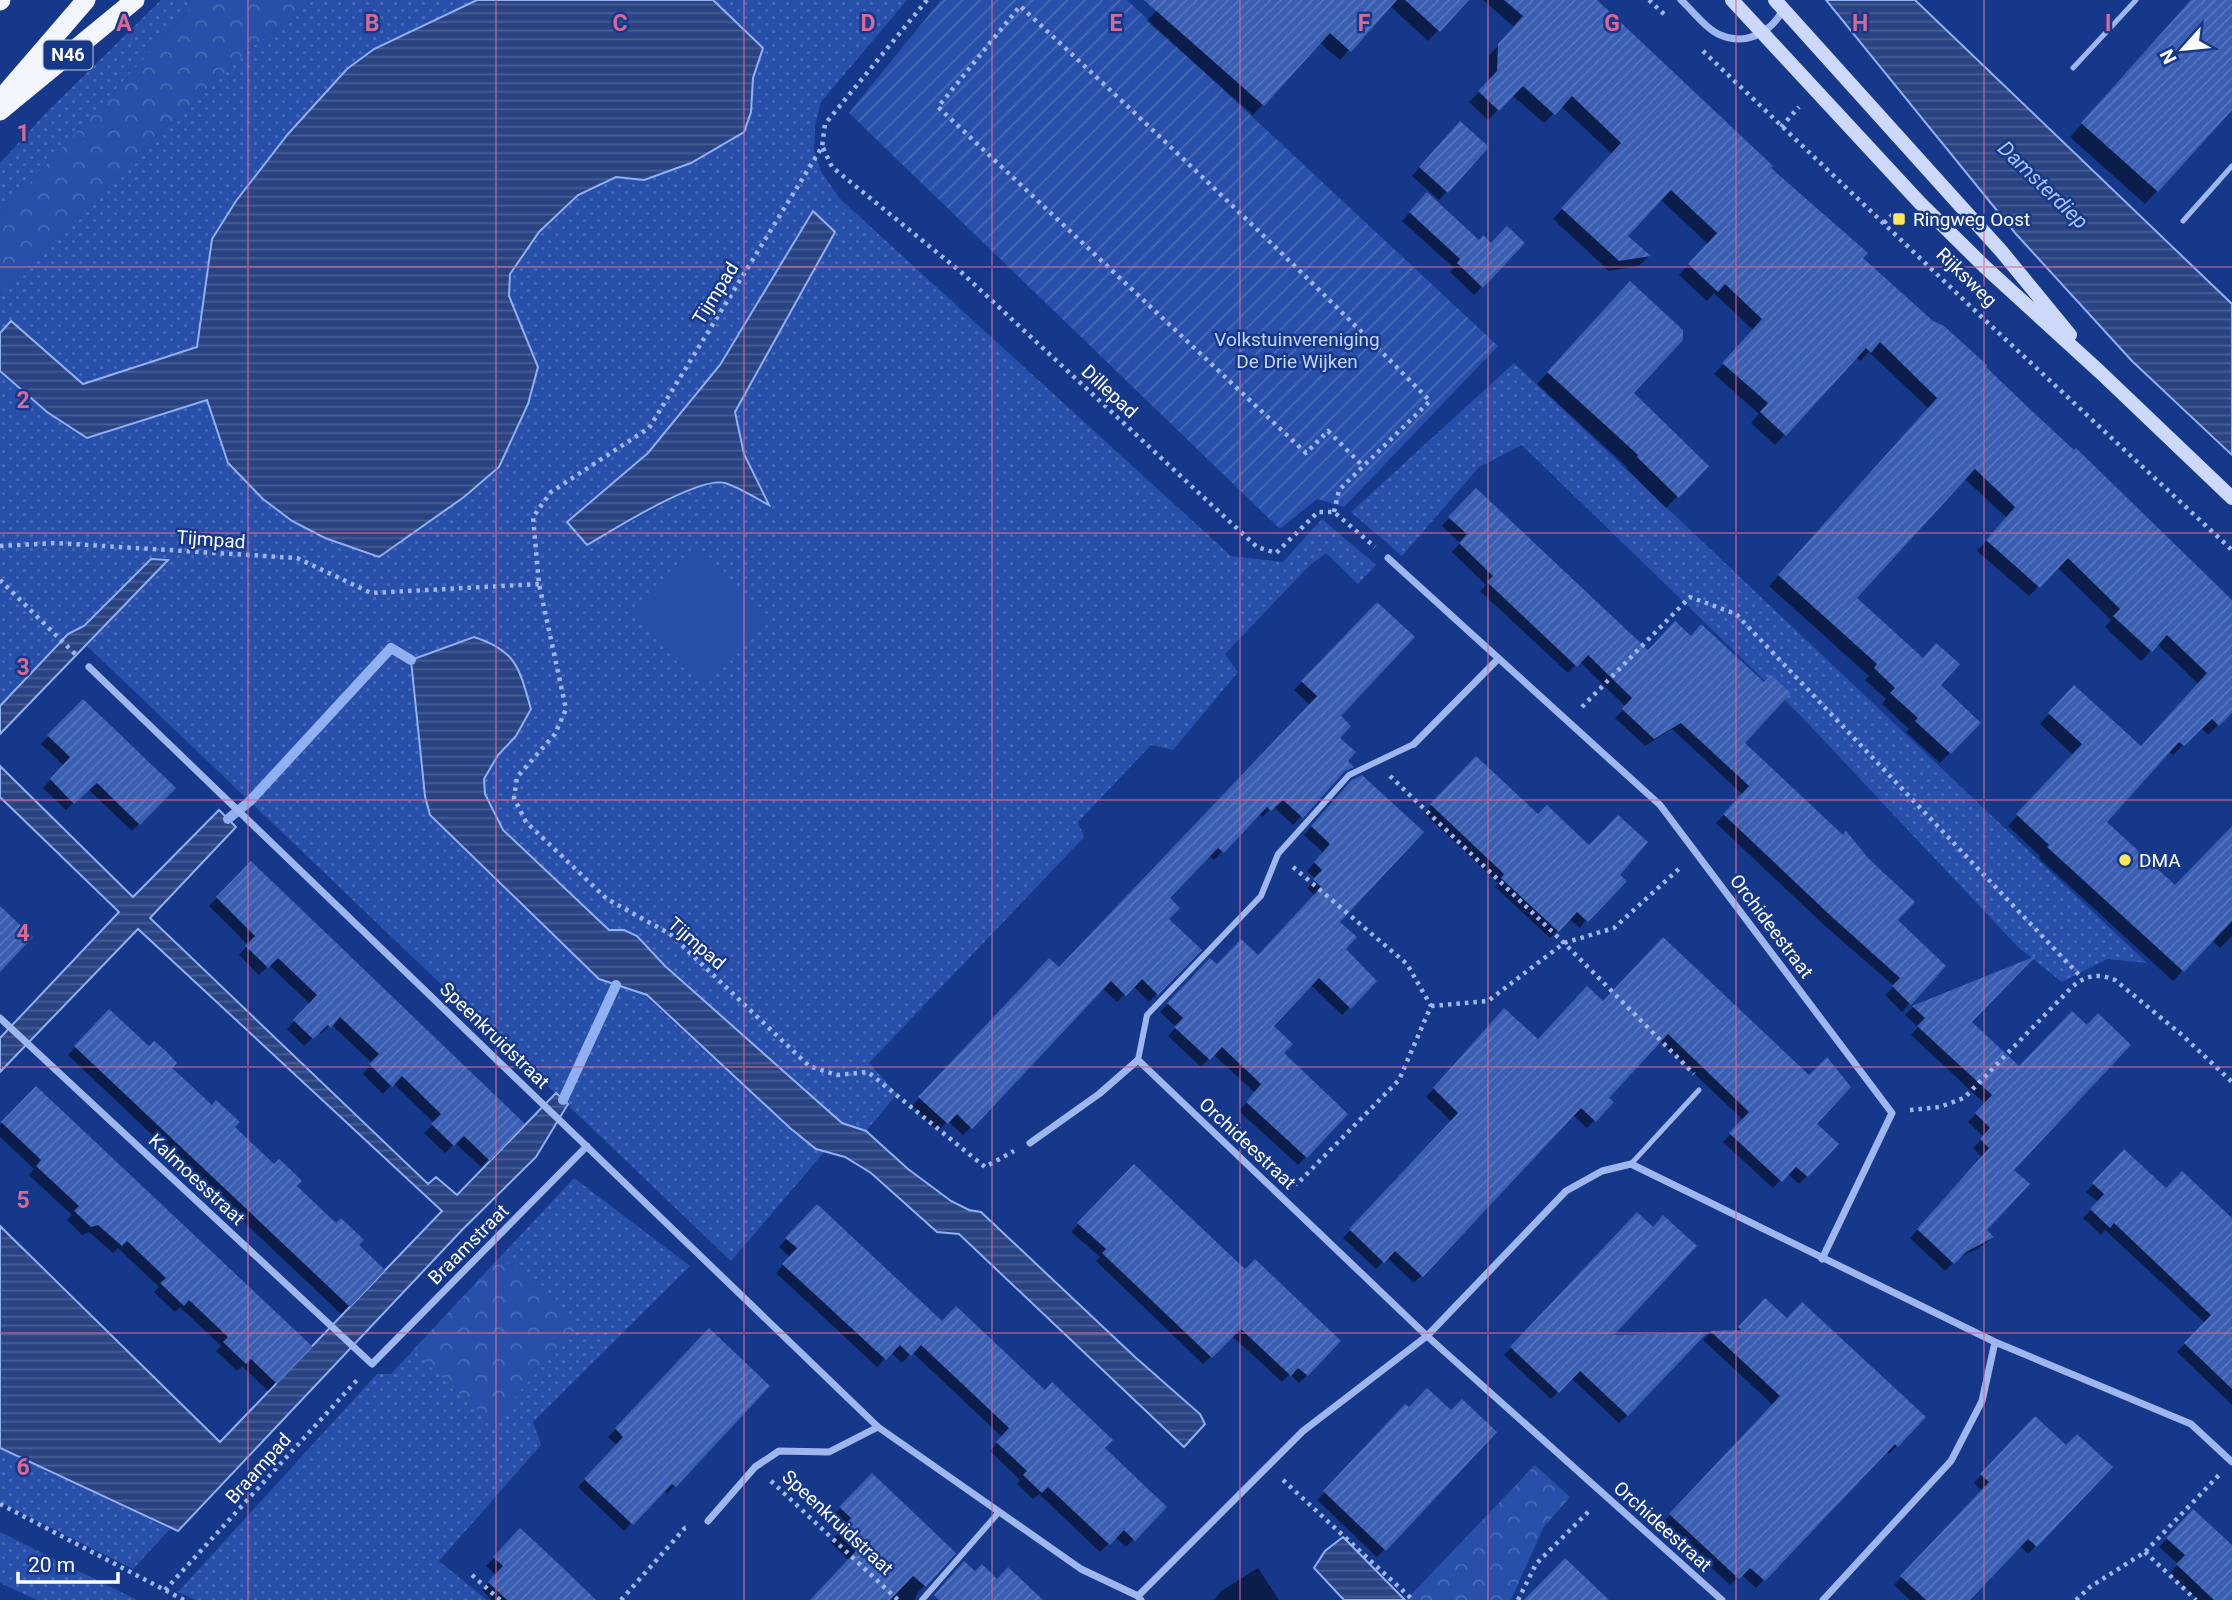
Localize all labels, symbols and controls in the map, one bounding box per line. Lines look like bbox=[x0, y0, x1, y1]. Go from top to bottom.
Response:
text: A bbox=[116, 10, 132, 37]
text: B bbox=[365, 10, 379, 37]
text: C bbox=[612, 10, 628, 37]
text: D bbox=[861, 10, 875, 37]
text: E bbox=[1110, 10, 1123, 37]
text: F bbox=[1358, 10, 1371, 37]
text: G bbox=[1604, 10, 1620, 37]
text: H bbox=[1852, 10, 1868, 37]
text: I bbox=[2105, 10, 2111, 37]
north arrow bbox=[2148, 14, 2218, 84]
road number: N46 bbox=[43, 40, 92, 70]
text: N bbox=[2155, 45, 2182, 68]
text: 1 bbox=[16, 120, 30, 147]
water label: Damsterdiep bbox=[1993, 136, 2093, 234]
place label: Ringweg Oost bbox=[1913, 208, 2030, 231]
marker: Ringweg Oost bbox=[1891, 211, 1907, 227]
street label: Rijksweg bbox=[1932, 243, 2002, 312]
street label: Tijmpad bbox=[687, 258, 743, 329]
park label: Volkstuinvereniging De Drie Wijken bbox=[1214, 328, 1380, 373]
street label: Dillepad bbox=[1077, 360, 1142, 423]
text: 2 bbox=[16, 387, 30, 414]
street label: Tijmpad bbox=[176, 526, 246, 553]
text: 3 bbox=[16, 654, 30, 681]
place label: DMA bbox=[2139, 849, 2181, 872]
marker: DMA bbox=[2117, 852, 2133, 868]
street label: Orchideestraat bbox=[1725, 870, 1818, 983]
street label: Tijmpad bbox=[663, 912, 730, 975]
text: 4 bbox=[16, 920, 30, 947]
street label: Speenkruidstraat bbox=[435, 977, 554, 1093]
street label: Orchideestraat bbox=[1194, 1093, 1301, 1194]
street label: Kalmoesstraat bbox=[144, 1129, 250, 1230]
text: 5 bbox=[16, 1187, 30, 1214]
street label: Braamstraat bbox=[423, 1199, 513, 1289]
street label: Braampad bbox=[221, 1428, 296, 1508]
text: 6 bbox=[16, 1454, 30, 1481]
street label: Speenkruidstraat bbox=[777, 1465, 898, 1580]
street label: Orchideestraat bbox=[1609, 1476, 1717, 1576]
scale bar bbox=[18, 1540, 117, 1584]
text: 20 m bbox=[28, 1553, 75, 1577]

